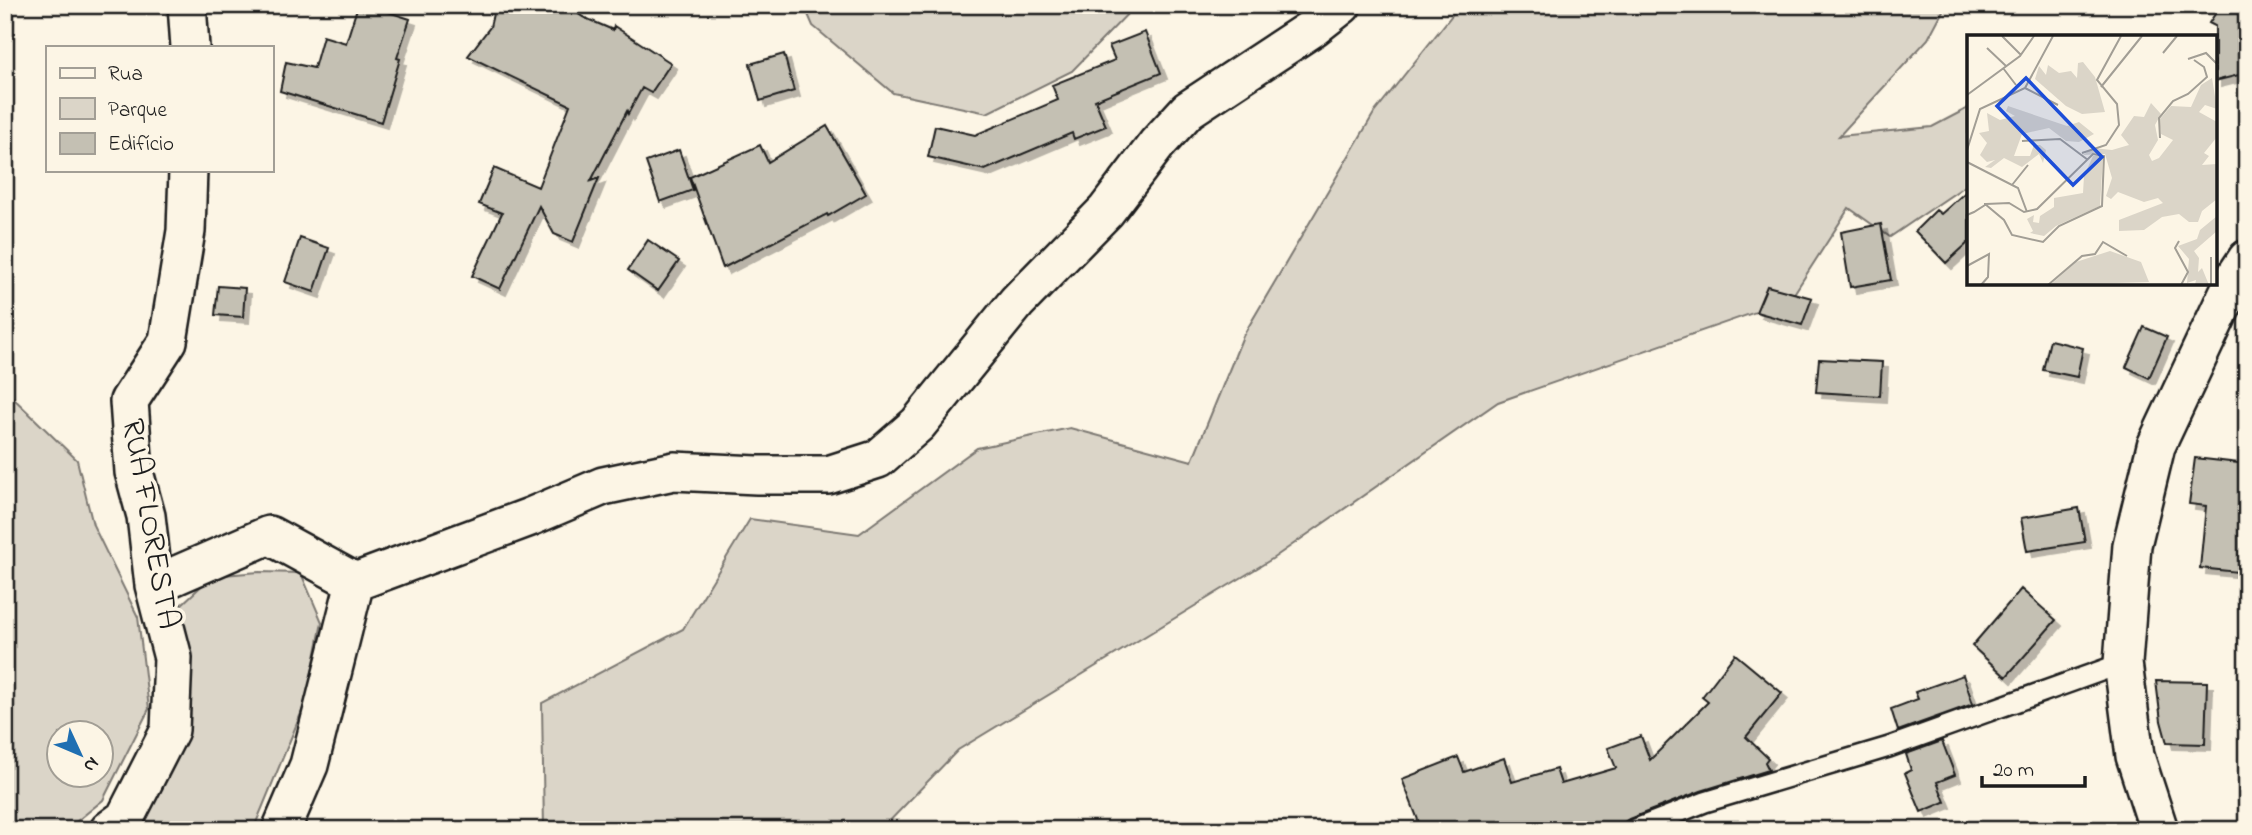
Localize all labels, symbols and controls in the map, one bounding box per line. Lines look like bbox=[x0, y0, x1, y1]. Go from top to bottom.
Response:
inset map bbox=[1967, 35, 2217, 285]
legend bbox=[46, 46, 273, 172]
text: Rua bbox=[108, 60, 143, 90]
text: Parque bbox=[108, 96, 167, 126]
text: Edifício bbox=[108, 130, 174, 160]
street label: RUA FLORESTA bbox=[107, 415, 191, 633]
north arrow bbox=[46, 720, 116, 790]
scale bar bbox=[1982, 744, 2086, 788]
text: N bbox=[76, 750, 105, 778]
text: 20 m bbox=[1993, 756, 2034, 786]

